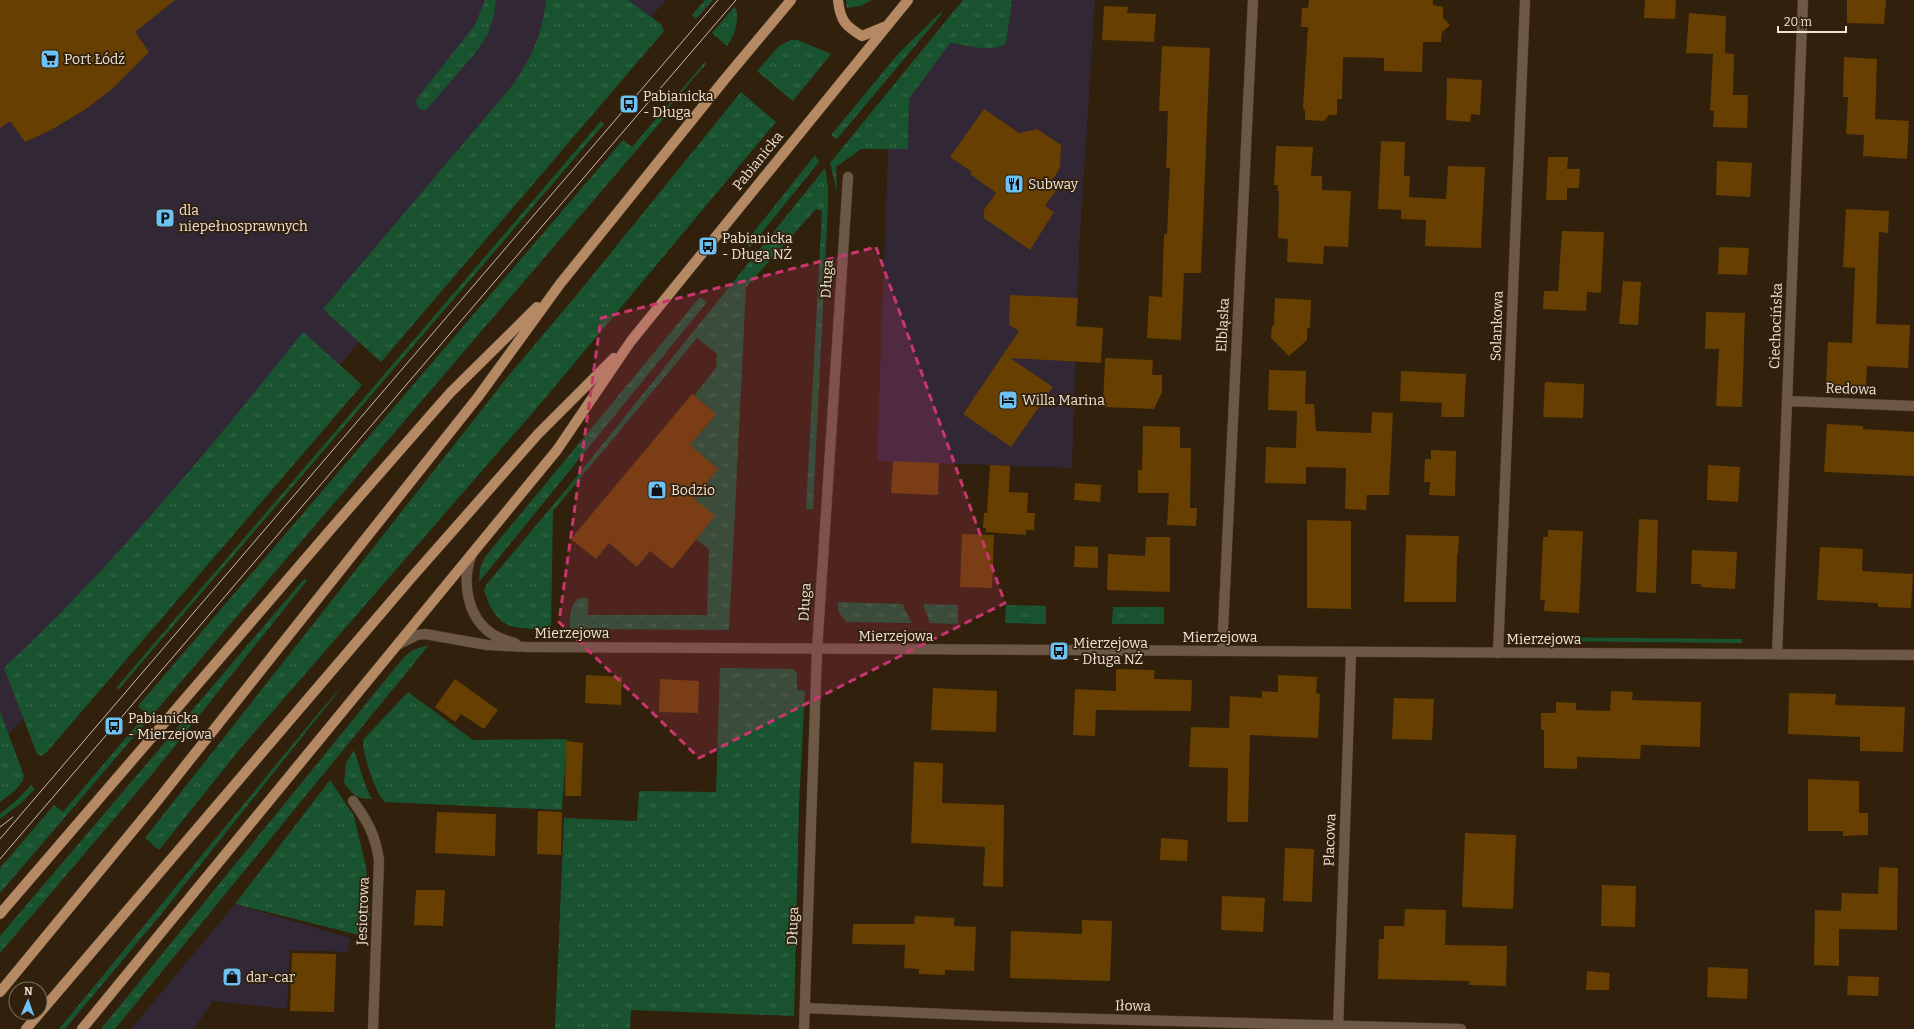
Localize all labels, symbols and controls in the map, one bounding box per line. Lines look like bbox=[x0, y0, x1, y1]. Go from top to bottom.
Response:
scale bar bbox=[1778, 8, 1846, 34]
text: 20 m bbox=[1784, 15, 1813, 29]
supermarket icon: Port Łódź bbox=[39, 48, 61, 70]
place label: Port Łódź bbox=[64, 51, 125, 68]
place label: Pabianicka - Długa bbox=[643, 88, 714, 121]
bus stop icon: Pabianicka - Długa bbox=[618, 93, 640, 115]
street label: Pabianicka bbox=[729, 128, 787, 194]
restaurant icon: Subway bbox=[1003, 173, 1025, 195]
place label: Subway bbox=[1028, 176, 1079, 193]
place label: dla niepełnosprawnych bbox=[179, 202, 308, 235]
parking icon: dla niepełnosprawnych bbox=[154, 207, 176, 229]
place label: Pabianicka - Długa NŻ bbox=[722, 230, 793, 263]
bus stop icon: Pabianicka - Długa NŻ bbox=[697, 235, 719, 257]
street label: Długa bbox=[817, 259, 837, 299]
street label: Ciechocińska bbox=[1766, 282, 1786, 369]
street label: Solankowa bbox=[1487, 290, 1507, 362]
street label: Elbląska bbox=[1213, 297, 1233, 353]
street label: Redowa bbox=[1825, 380, 1877, 398]
hotel icon: Willa Marina bbox=[997, 389, 1019, 411]
place label: Willa Marina bbox=[1022, 392, 1105, 409]
shop icon: Bodzio bbox=[646, 479, 668, 501]
place label: Bodzio bbox=[671, 482, 715, 499]
street label: Długa bbox=[795, 582, 815, 622]
street label: Mierzejowa bbox=[535, 625, 610, 642]
street label: Mierzejowa bbox=[859, 628, 934, 645]
street label: Mierzejowa bbox=[1183, 629, 1258, 646]
street label: Mierzejowa bbox=[1507, 631, 1582, 648]
place label: Mierzejowa - Długa NŻ bbox=[1073, 635, 1148, 668]
bus stop icon: Mierzejowa - Długa NŻ bbox=[1048, 640, 1070, 662]
place label: Pabianicka - Mierzejowa bbox=[128, 710, 212, 743]
bus stop icon: Pabianicka - Mierzejowa bbox=[103, 715, 125, 737]
street label: Placowa bbox=[1321, 813, 1339, 867]
street label: Jesiotrowa bbox=[353, 876, 373, 946]
street label: Długa bbox=[784, 906, 802, 946]
shop icon: dar-car bbox=[221, 966, 243, 988]
place label: dar-car bbox=[246, 969, 295, 986]
north arrow bbox=[8, 981, 48, 1021]
text: N bbox=[24, 985, 33, 998]
street label: Iłowa bbox=[1115, 997, 1151, 1015]

